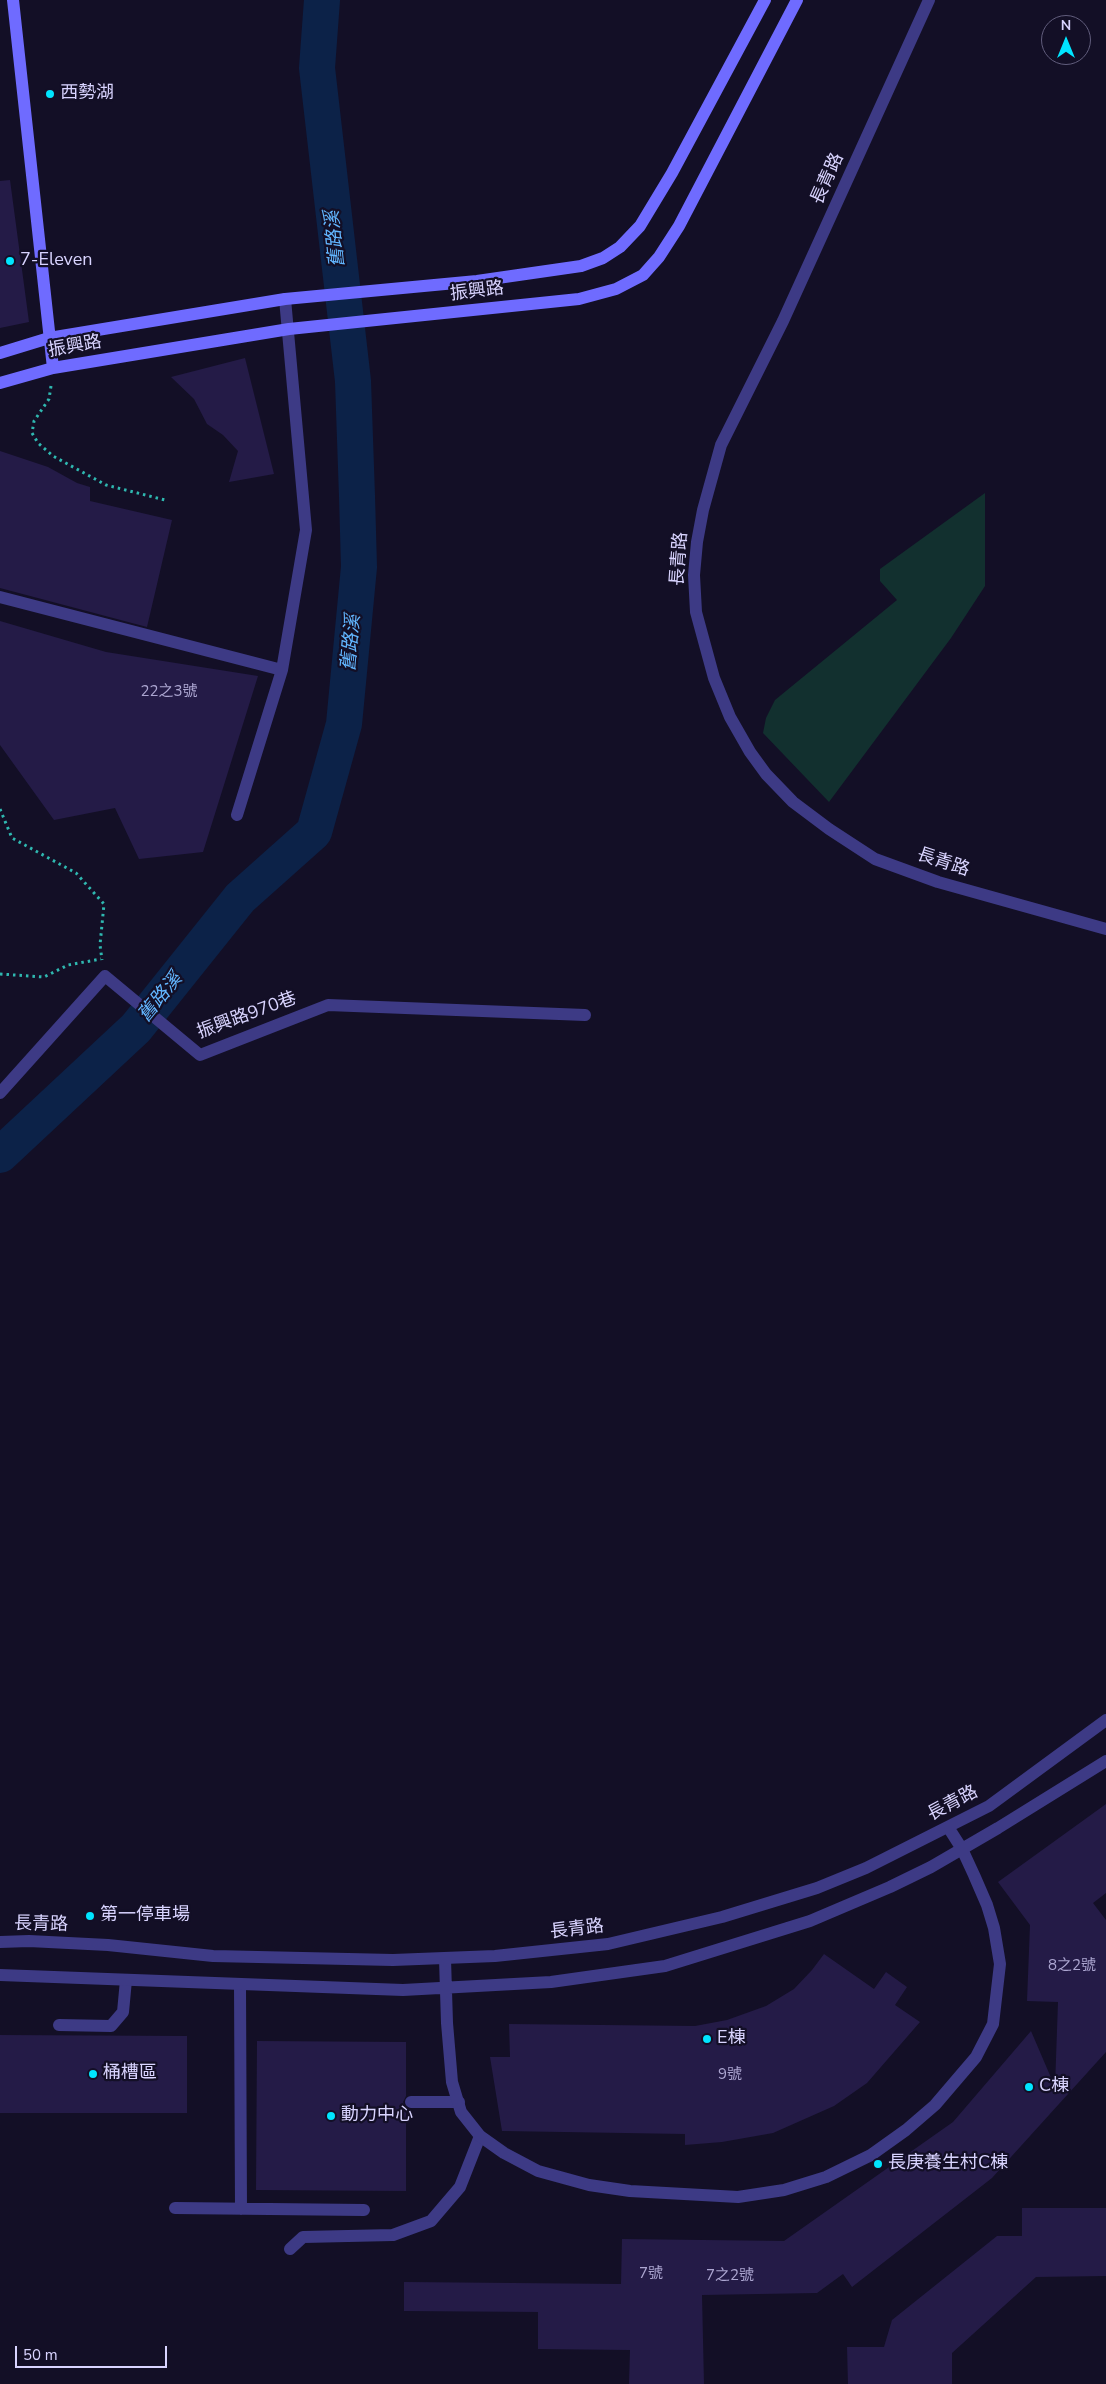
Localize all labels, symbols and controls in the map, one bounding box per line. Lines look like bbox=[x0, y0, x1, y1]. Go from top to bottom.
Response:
north arrow bbox=[1041, 15, 1091, 65]
text: N bbox=[1061, 16, 1071, 35]
place label: 西勢湖 bbox=[60, 83, 114, 105]
marker: 西勢湖 bbox=[44, 88, 56, 100]
street label: 長青路 bbox=[807, 150, 849, 208]
water label: 舊路溪 bbox=[322, 209, 350, 269]
place label: 7-Eleven bbox=[20, 250, 93, 272]
marker: 7-Eleven bbox=[4, 255, 16, 267]
street label: 振興路 bbox=[449, 278, 505, 306]
street label: 振興路 bbox=[47, 332, 103, 362]
street label: 長青路 bbox=[667, 531, 693, 587]
water label: 舊路溪 bbox=[338, 614, 366, 672]
house number: 22之3號 bbox=[141, 683, 197, 701]
street label: 長青路 bbox=[914, 844, 972, 882]
water label: 舊路溪 bbox=[134, 969, 188, 1027]
street label: 振興路970巷 bbox=[194, 988, 300, 1044]
street label: 長青路 bbox=[924, 1782, 982, 1826]
place label: 第一停車場 bbox=[100, 1905, 190, 1927]
marker: 第一停車場 bbox=[84, 1910, 96, 1922]
street label: 長青路 bbox=[14, 1914, 68, 1936]
street label: 長青路 bbox=[549, 1916, 605, 1944]
house number: 8之2號 bbox=[1048, 1957, 1096, 1975]
place label: E棟 bbox=[717, 2028, 745, 2050]
marker: E棟 bbox=[701, 2033, 713, 2045]
place label: 桶槽區 bbox=[103, 2063, 157, 2085]
house number: 9號 bbox=[718, 2066, 742, 2084]
marker: 桶槽區 bbox=[87, 2068, 99, 2080]
place label: C棟 bbox=[1039, 2076, 1069, 2098]
marker: C棟 bbox=[1023, 2081, 1035, 2093]
place label: 動力中心 bbox=[341, 2105, 413, 2127]
marker: 動力中心 bbox=[325, 2110, 337, 2122]
place label: 長庚養生村C棟 bbox=[888, 2153, 1008, 2175]
marker: 長庚養生村C棟 bbox=[872, 2158, 884, 2170]
house number: 7號 bbox=[639, 2265, 663, 2283]
house number: 7之2號 bbox=[706, 2267, 754, 2285]
scale bar bbox=[18, 2336, 170, 2368]
text: 50 m bbox=[23, 2345, 58, 2365]

